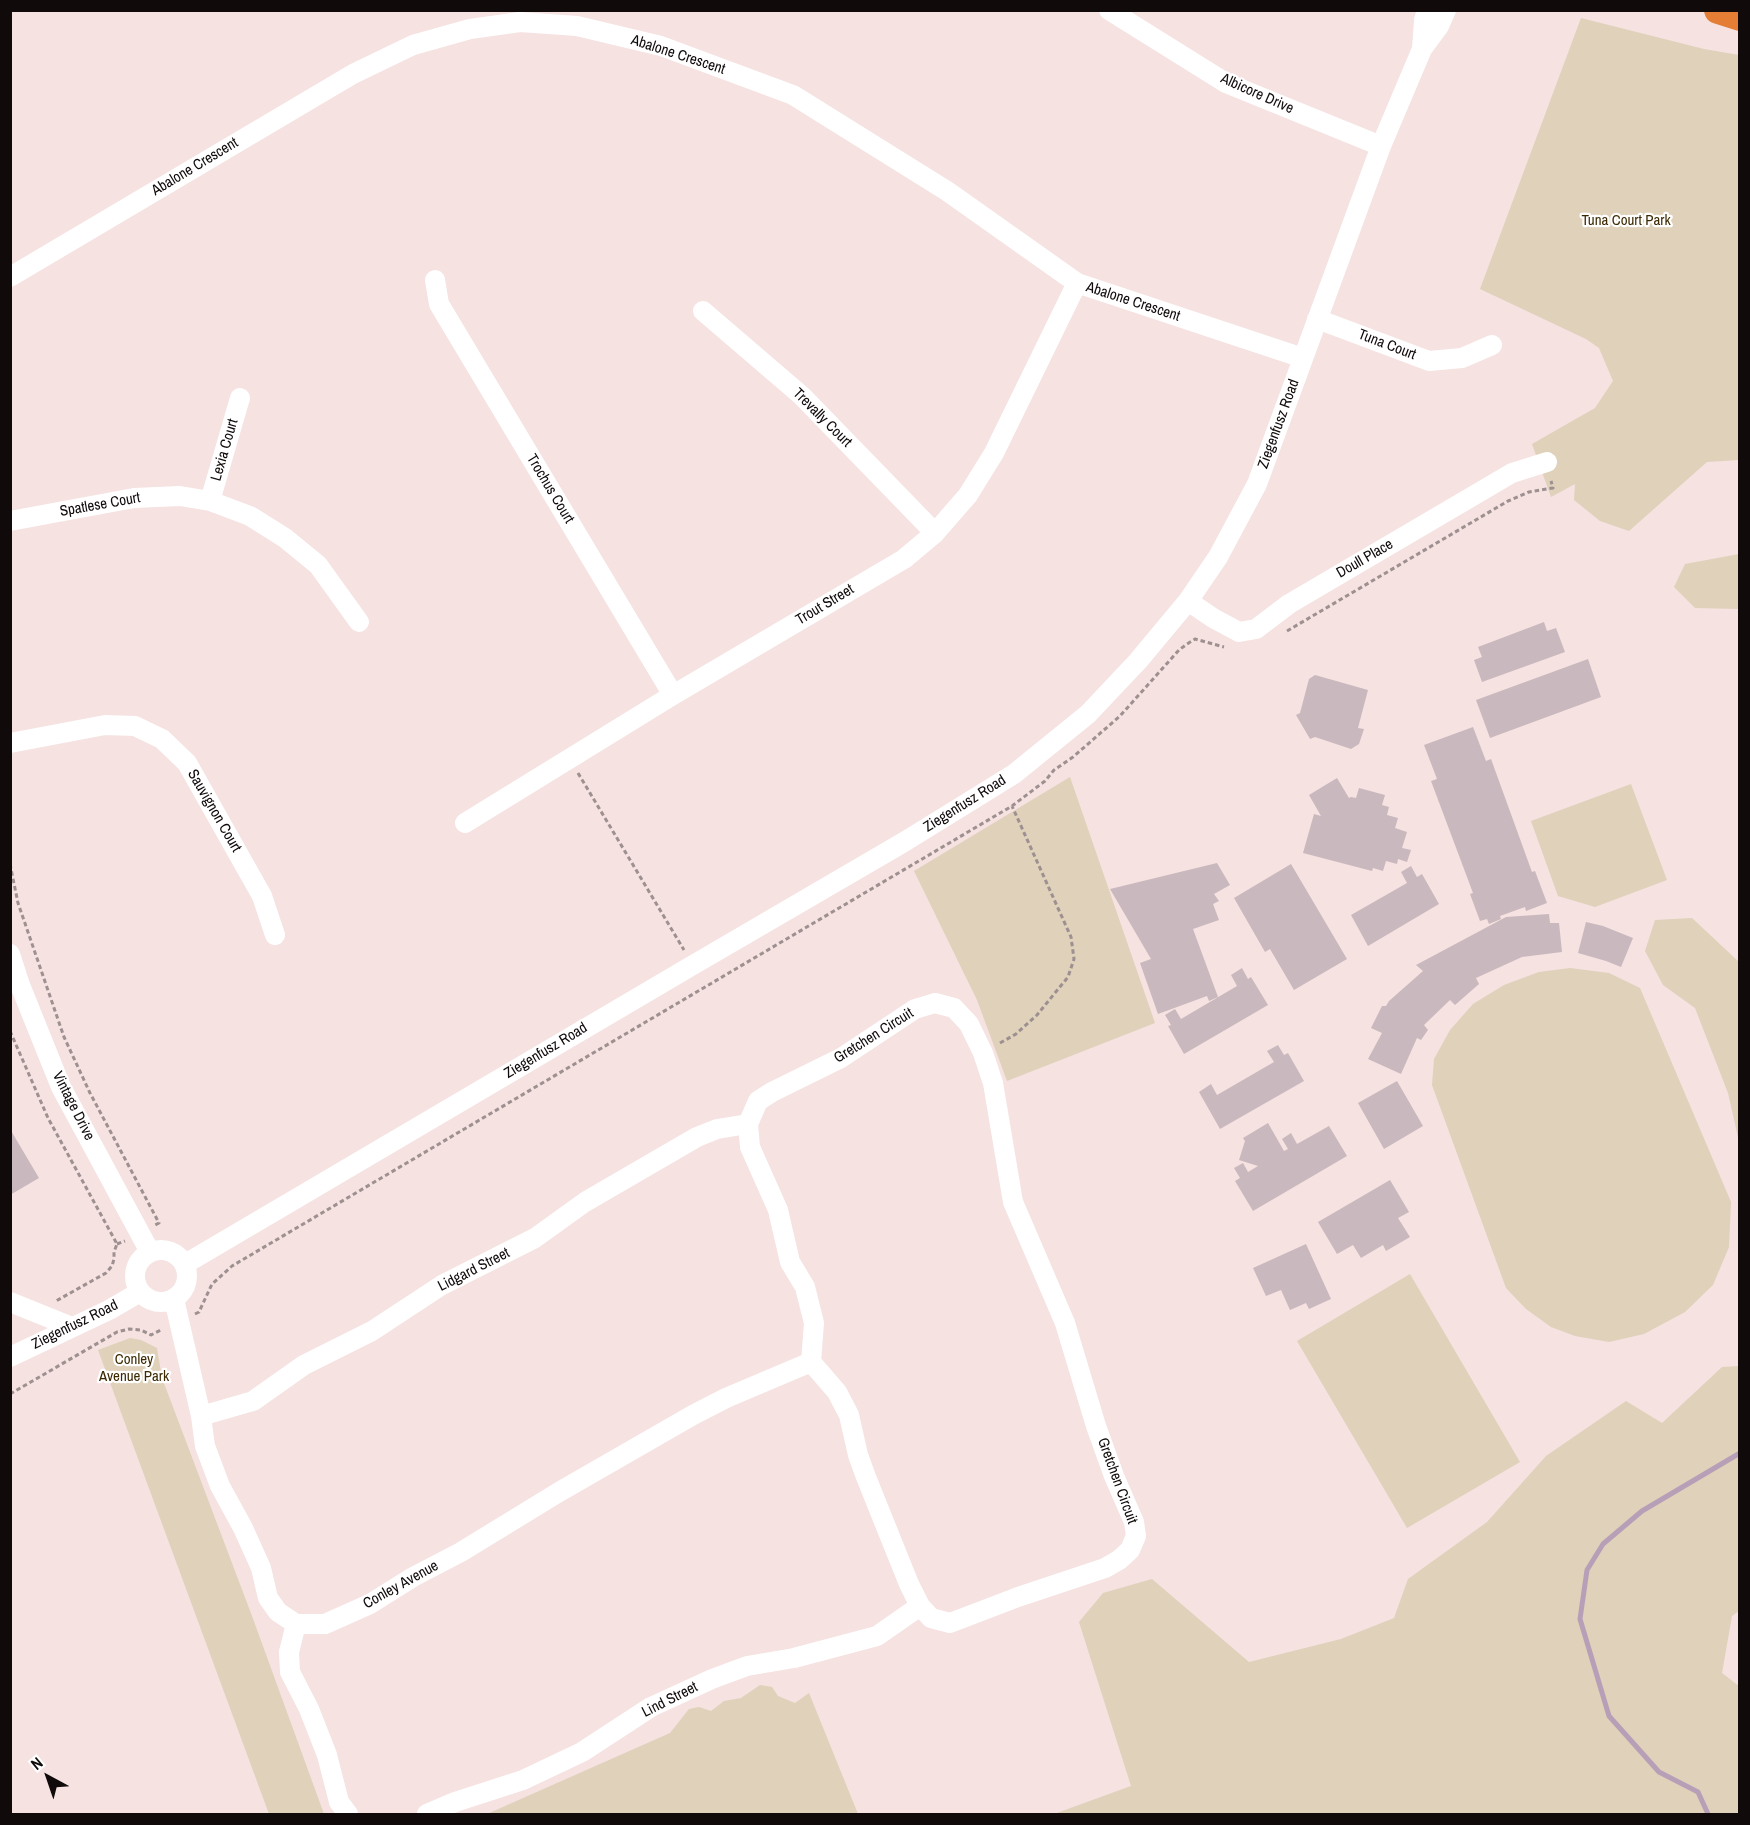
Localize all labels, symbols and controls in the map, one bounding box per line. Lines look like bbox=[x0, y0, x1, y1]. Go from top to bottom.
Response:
street label: Abalone Crescent bbox=[629, 31, 727, 79]
street label: Albicore Drive bbox=[1218, 70, 1296, 118]
street label: Abalone Crescent bbox=[148, 134, 242, 200]
park label: Tuna Court Park bbox=[1581, 212, 1671, 230]
street label: Abalone Crescent bbox=[1084, 278, 1182, 326]
street label: Tuna Court bbox=[1356, 326, 1418, 364]
street label: Ziegenfusz Road bbox=[1255, 377, 1303, 471]
street label: Trevally Court bbox=[789, 385, 855, 451]
street label: Lexia Court bbox=[208, 417, 242, 483]
street label: Trochus Court bbox=[522, 451, 578, 527]
street label: Spatlese Court bbox=[58, 489, 142, 521]
street label: Doull Place bbox=[1334, 536, 1396, 582]
street label: Trout Street bbox=[793, 581, 857, 629]
street label: Sauvignon Court bbox=[183, 767, 245, 855]
street label: Ziegenfusz Road bbox=[921, 772, 1009, 836]
street label: Gretchen Circuit bbox=[831, 1004, 917, 1068]
street label: Ziegenfusz Road bbox=[501, 1019, 591, 1083]
street label: Vintage Drive bbox=[48, 1069, 98, 1143]
street label: Lidgard Street bbox=[435, 1244, 513, 1296]
street label: Ziegenfusz Road bbox=[29, 1296, 121, 1354]
park label: Conley Avenue Park bbox=[99, 1351, 169, 1386]
street label: Gretchen Circuit bbox=[1093, 1436, 1141, 1526]
street label: Conley Avenue bbox=[360, 1557, 442, 1613]
street label: Lind Street bbox=[639, 1678, 701, 1722]
north arrow bbox=[18, 1747, 78, 1807]
text: N bbox=[26, 1752, 47, 1775]

